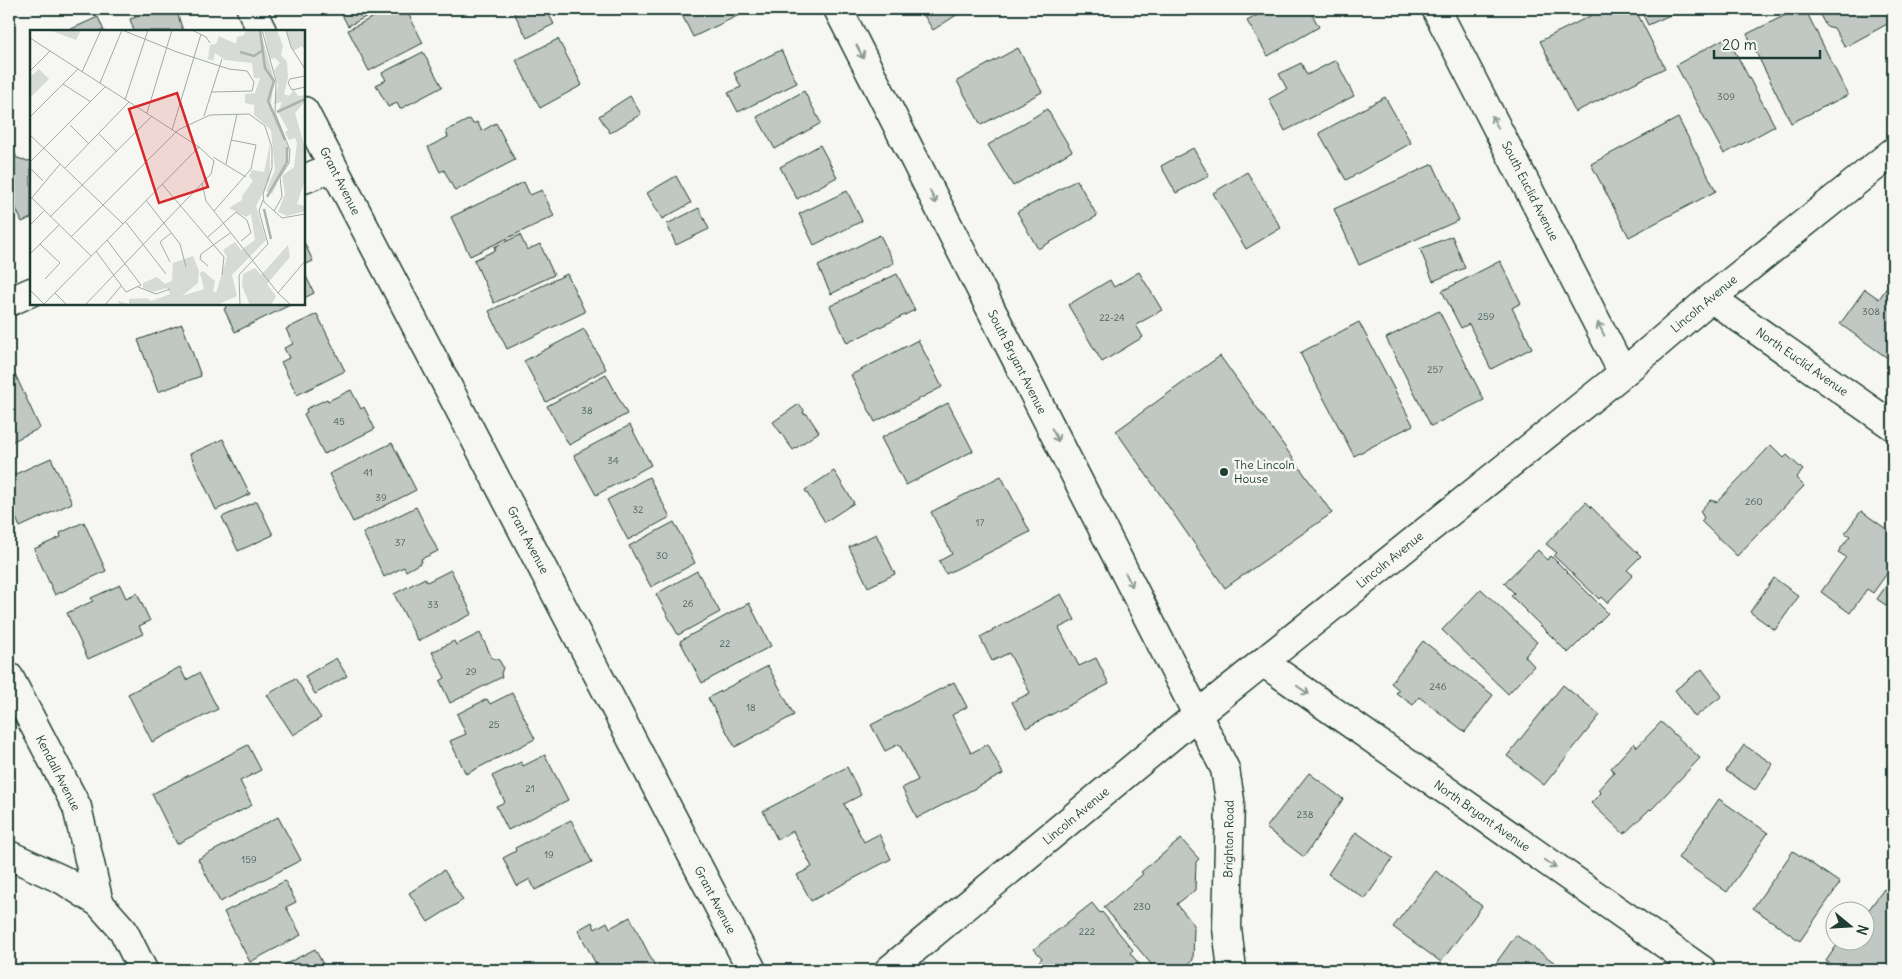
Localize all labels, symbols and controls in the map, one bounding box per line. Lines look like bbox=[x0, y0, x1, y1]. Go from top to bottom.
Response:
scale bar bbox=[1714, 28, 1821, 60]
inset map bbox=[30, 30, 305, 305]
text: 20 m bbox=[1722, 35, 1757, 54]
one-way arrow bbox=[856, 44, 865, 59]
house number: 309 bbox=[1717, 90, 1735, 103]
one-way arrow bbox=[1490, 115, 1499, 130]
street label: South Euclid Avenue bbox=[1499, 139, 1562, 243]
street label: Grant Avenue bbox=[317, 144, 364, 217]
one-way arrow bbox=[929, 189, 938, 204]
street label: Lincoln Avenue bbox=[1668, 272, 1740, 336]
house number: 308 bbox=[1862, 305, 1880, 318]
street label: South Bryant Avenue bbox=[985, 307, 1050, 416]
house number: 259 bbox=[1478, 310, 1495, 323]
house number: 22-24 bbox=[1099, 311, 1125, 324]
one-way arrow bbox=[1596, 322, 1605, 337]
street label: North Euclid Avenue bbox=[1753, 324, 1851, 399]
house number: 257 bbox=[1427, 363, 1443, 376]
house number: 38 bbox=[581, 404, 593, 417]
house number: 45 bbox=[333, 415, 345, 428]
one-way arrow bbox=[1050, 428, 1060, 443]
house number: 34 bbox=[607, 454, 619, 467]
place label: The Lincoln House bbox=[1234, 457, 1295, 486]
house number: 41 bbox=[363, 466, 373, 479]
marker: The Lincoln House bbox=[1218, 466, 1230, 478]
house number: 39 bbox=[375, 491, 387, 504]
house number: 260 bbox=[1745, 495, 1763, 508]
street label: Grant Avenue bbox=[504, 503, 552, 576]
house number: 32 bbox=[632, 503, 644, 516]
house number: 17 bbox=[976, 516, 985, 529]
street label: Lincoln Avenue bbox=[1353, 528, 1426, 591]
house number: 37 bbox=[395, 536, 405, 549]
house number: 30 bbox=[656, 549, 668, 562]
one-way arrow bbox=[1125, 572, 1134, 587]
house number: 26 bbox=[682, 597, 694, 610]
house number: 33 bbox=[427, 598, 439, 611]
house number: 22 bbox=[720, 637, 731, 650]
house number: 29 bbox=[465, 665, 477, 678]
house number: 246 bbox=[1430, 680, 1447, 693]
one-way arrow bbox=[1296, 685, 1310, 695]
house number: 18 bbox=[746, 701, 756, 714]
house number: 25 bbox=[488, 718, 500, 731]
street label: Kendall Avenue bbox=[33, 732, 84, 813]
street label: North Bryant Avenue bbox=[1431, 777, 1533, 854]
house number: 21 bbox=[525, 782, 535, 795]
street label: Lincoln Avenue bbox=[1040, 784, 1112, 848]
street label: Brighton Road bbox=[1220, 800, 1237, 878]
house number: 238 bbox=[1297, 808, 1314, 821]
house number: 19 bbox=[544, 848, 554, 861]
house number: 159 bbox=[241, 853, 257, 866]
one-way arrow bbox=[1543, 859, 1557, 869]
street label: Grant Avenue bbox=[691, 863, 739, 936]
house number: 230 bbox=[1133, 900, 1151, 913]
north arrow bbox=[1824, 902, 1874, 952]
text: N bbox=[1852, 923, 1872, 937]
house number: 222 bbox=[1079, 925, 1096, 938]

